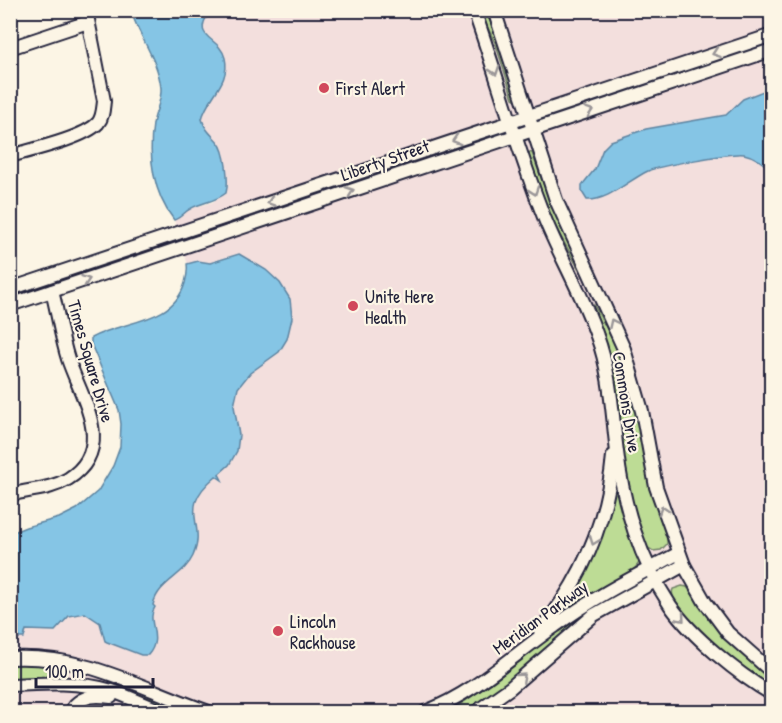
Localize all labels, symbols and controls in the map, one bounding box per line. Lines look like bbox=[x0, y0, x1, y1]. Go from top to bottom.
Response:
one-way arrow bbox=[711, 46, 722, 59]
one-way arrow bbox=[487, 65, 500, 76]
place label: First Alert bbox=[335, 76, 406, 101]
marker: First Alert bbox=[317, 81, 331, 95]
one-way arrow bbox=[583, 106, 594, 118]
street label: Liberty Street bbox=[337, 133, 433, 187]
one-way arrow bbox=[451, 133, 462, 146]
one-way arrow bbox=[527, 185, 540, 196]
one-way arrow bbox=[344, 186, 355, 198]
one-way arrow bbox=[266, 195, 277, 207]
one-way arrow bbox=[80, 275, 91, 287]
place label: Unite Here Health bbox=[365, 284, 434, 330]
street label: Times Square Drive bbox=[62, 297, 120, 425]
marker: Unite Here Health bbox=[346, 299, 360, 313]
one-way arrow bbox=[608, 318, 620, 329]
street label: Commons Drive bbox=[607, 350, 647, 454]
one-way arrow bbox=[658, 505, 670, 516]
one-way arrow bbox=[589, 534, 601, 545]
street label: Meridian Parkway bbox=[487, 574, 593, 660]
place label: Lincoln Rackhouse bbox=[290, 609, 356, 655]
one-way arrow bbox=[674, 611, 685, 622]
marker: Lincoln Rackhouse bbox=[271, 624, 285, 638]
scale bar bbox=[36, 651, 153, 689]
text: 100 m bbox=[45, 659, 84, 684]
one-way arrow bbox=[515, 673, 526, 684]

